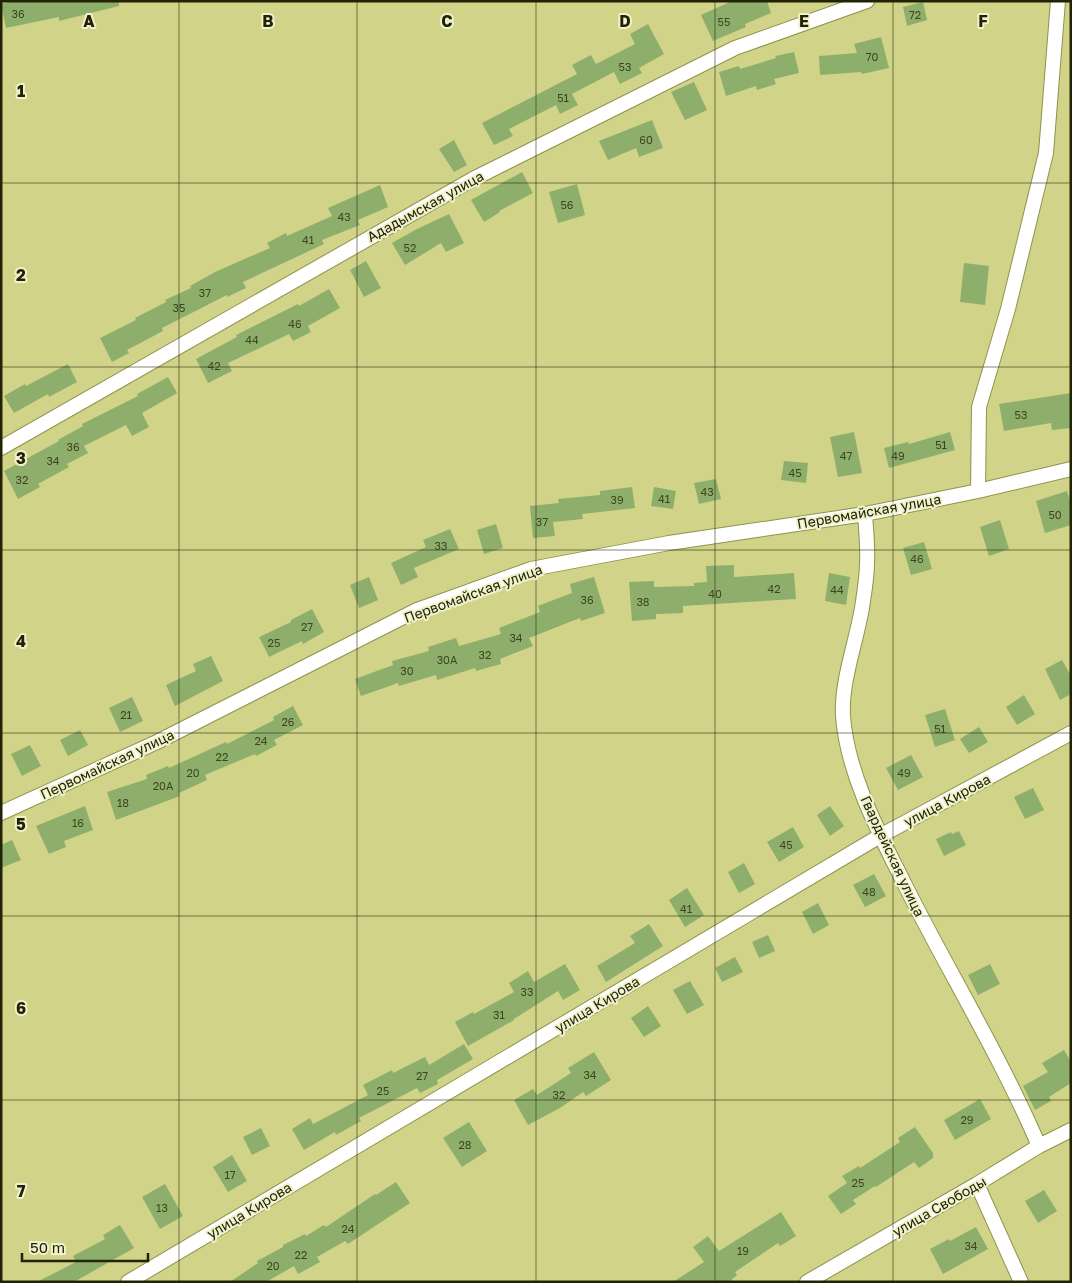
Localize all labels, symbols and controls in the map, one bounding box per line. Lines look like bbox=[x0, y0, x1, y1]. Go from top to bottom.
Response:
house number: 36 bbox=[11, 7, 25, 20]
house number: 72 bbox=[909, 8, 921, 21]
text: A bbox=[83, 11, 95, 31]
text: B bbox=[262, 11, 274, 31]
text: C bbox=[441, 11, 453, 31]
text: D bbox=[619, 11, 631, 31]
text: E bbox=[799, 11, 809, 31]
text: F bbox=[978, 11, 988, 31]
house number: 55 bbox=[718, 15, 730, 28]
house number: 70 bbox=[866, 50, 879, 63]
house number: 53 bbox=[619, 60, 631, 73]
text: 1 bbox=[17, 81, 25, 101]
house number: 51 bbox=[557, 91, 569, 104]
house number: 60 bbox=[639, 133, 653, 146]
street label: Ададымская улица bbox=[364, 167, 486, 245]
house number: 56 bbox=[560, 198, 574, 211]
house number: 43 bbox=[337, 210, 351, 223]
house number: 41 bbox=[302, 233, 314, 246]
house number: 52 bbox=[404, 241, 416, 254]
text: 2 bbox=[16, 265, 26, 285]
house number: 37 bbox=[199, 286, 211, 299]
house number: 35 bbox=[173, 301, 185, 314]
house number: 46 bbox=[288, 317, 302, 330]
house number: 44 bbox=[245, 333, 259, 346]
house number: 42 bbox=[207, 359, 221, 372]
house number: 53 bbox=[1015, 408, 1027, 421]
house number: 51 bbox=[935, 438, 947, 451]
house number: 36 bbox=[66, 440, 80, 453]
text: 3 bbox=[16, 448, 26, 468]
house number: 47 bbox=[840, 449, 852, 462]
house number: 49 bbox=[891, 449, 905, 462]
house number: 34 bbox=[46, 454, 60, 467]
house number: 45 bbox=[788, 466, 802, 479]
house number: 32 bbox=[16, 473, 28, 486]
house number: 43 bbox=[700, 485, 714, 498]
street label: Первомайская улица bbox=[796, 490, 942, 532]
house number: 41 bbox=[658, 492, 670, 505]
house number: 39 bbox=[610, 493, 624, 506]
house number: 50 bbox=[1048, 508, 1062, 521]
house number: 37 bbox=[536, 515, 548, 528]
house number: 33 bbox=[435, 539, 447, 552]
house number: 46 bbox=[910, 552, 924, 565]
street label: Первомайская улица bbox=[401, 560, 545, 626]
house number: 42 bbox=[767, 582, 781, 595]
house number: 44 bbox=[830, 583, 844, 596]
house number: 40 bbox=[708, 587, 722, 600]
house number: 36 bbox=[580, 593, 594, 606]
house number: 38 bbox=[636, 595, 650, 608]
house number: 27 bbox=[301, 620, 313, 633]
text: 4 bbox=[16, 631, 26, 651]
house number: 34 bbox=[509, 631, 523, 644]
house number: 25 bbox=[268, 636, 280, 649]
house number: 32 bbox=[479, 648, 491, 661]
house number: 30А bbox=[437, 653, 458, 666]
house number: 30 bbox=[400, 664, 414, 677]
house number: 21 bbox=[120, 708, 132, 721]
house number: 26 bbox=[281, 715, 295, 728]
house number: 51 bbox=[934, 722, 946, 735]
street label: Первомайская улица bbox=[37, 725, 177, 803]
house number: 24 bbox=[254, 734, 268, 747]
house number: 22 bbox=[216, 750, 228, 763]
house number: 20 bbox=[186, 766, 200, 779]
house number: 49 bbox=[897, 766, 911, 779]
street label: улица Кирова bbox=[901, 770, 993, 830]
house number: 20А bbox=[153, 779, 174, 792]
street label: Гвардейская улица bbox=[857, 793, 929, 919]
house number: 18 bbox=[117, 796, 129, 809]
text: 5 bbox=[16, 814, 26, 834]
house number: 16 bbox=[72, 816, 84, 829]
house number: 45 bbox=[779, 838, 793, 851]
house number: 48 bbox=[862, 885, 876, 898]
house number: 41 bbox=[680, 902, 692, 915]
street label: улица Кирова bbox=[552, 972, 642, 1036]
house number: 33 bbox=[521, 985, 533, 998]
text: 6 bbox=[16, 998, 26, 1018]
house number: 31 bbox=[493, 1008, 505, 1021]
house number: 34 bbox=[583, 1068, 597, 1081]
house number: 27 bbox=[416, 1069, 428, 1082]
house number: 25 bbox=[377, 1084, 389, 1097]
house number: 32 bbox=[553, 1088, 565, 1101]
house number: 29 bbox=[960, 1113, 974, 1126]
house number: 28 bbox=[458, 1138, 472, 1151]
house number: 17 bbox=[224, 1168, 236, 1181]
street label: улица Свободы bbox=[889, 1172, 989, 1240]
house number: 25 bbox=[852, 1176, 864, 1189]
street label: улица Кирова bbox=[204, 1178, 294, 1242]
text: 7 bbox=[17, 1181, 26, 1201]
house number: 13 bbox=[156, 1201, 168, 1214]
house number: 24 bbox=[341, 1222, 355, 1235]
scale bar bbox=[22, 1230, 149, 1262]
text: 50 m bbox=[30, 1238, 65, 1256]
house number: 34 bbox=[964, 1239, 978, 1252]
house number: 19 bbox=[737, 1244, 749, 1257]
house number: 22 bbox=[295, 1248, 307, 1261]
house number: 20 bbox=[266, 1259, 280, 1272]

